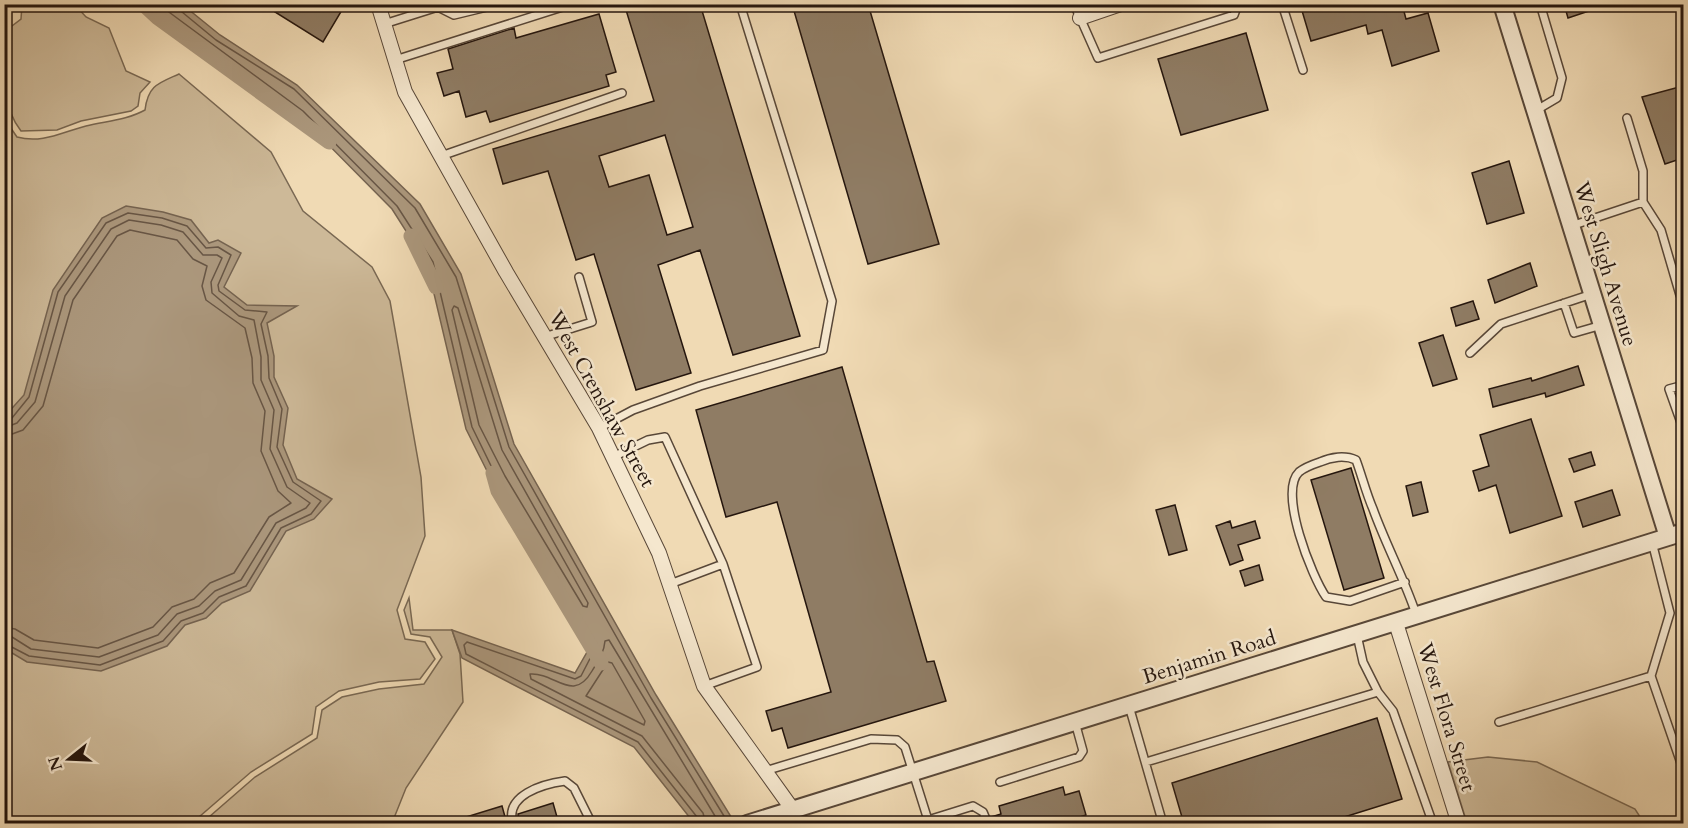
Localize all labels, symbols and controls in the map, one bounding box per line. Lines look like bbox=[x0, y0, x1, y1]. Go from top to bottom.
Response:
street label: West Sligh Avenue bbox=[1566, 177, 1644, 350]
street label: West Crenshaw Street bbox=[540, 305, 662, 493]
street label: Benjamin Road bbox=[1139, 623, 1279, 692]
street label: West Flora Street bbox=[1410, 639, 1483, 795]
north arrow bbox=[39, 729, 99, 789]
text: N bbox=[43, 753, 68, 773]

